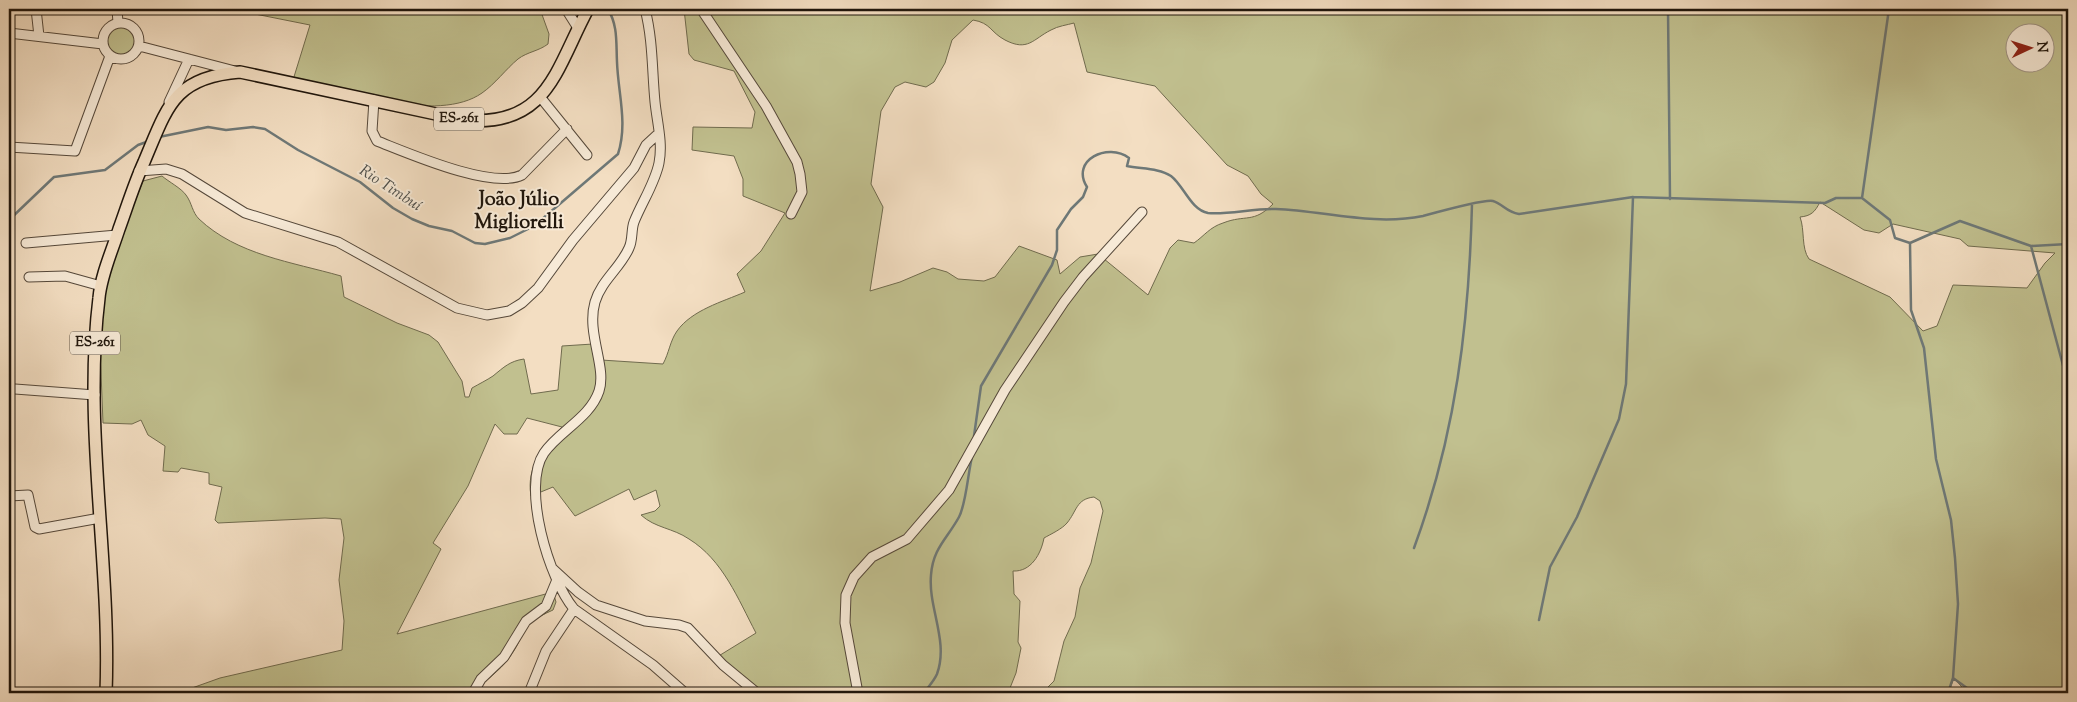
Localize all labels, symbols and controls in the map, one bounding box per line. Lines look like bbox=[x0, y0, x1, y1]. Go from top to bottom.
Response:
north arrow bbox=[2004, 22, 2054, 72]
text: N bbox=[2031, 41, 2051, 54]
road number: ES-261 bbox=[434, 108, 484, 130]
water label: Rio Timbuí bbox=[354, 160, 427, 218]
district label: João Júlio Migliorelli bbox=[474, 186, 564, 238]
road number: ES-261 bbox=[70, 332, 120, 354]

